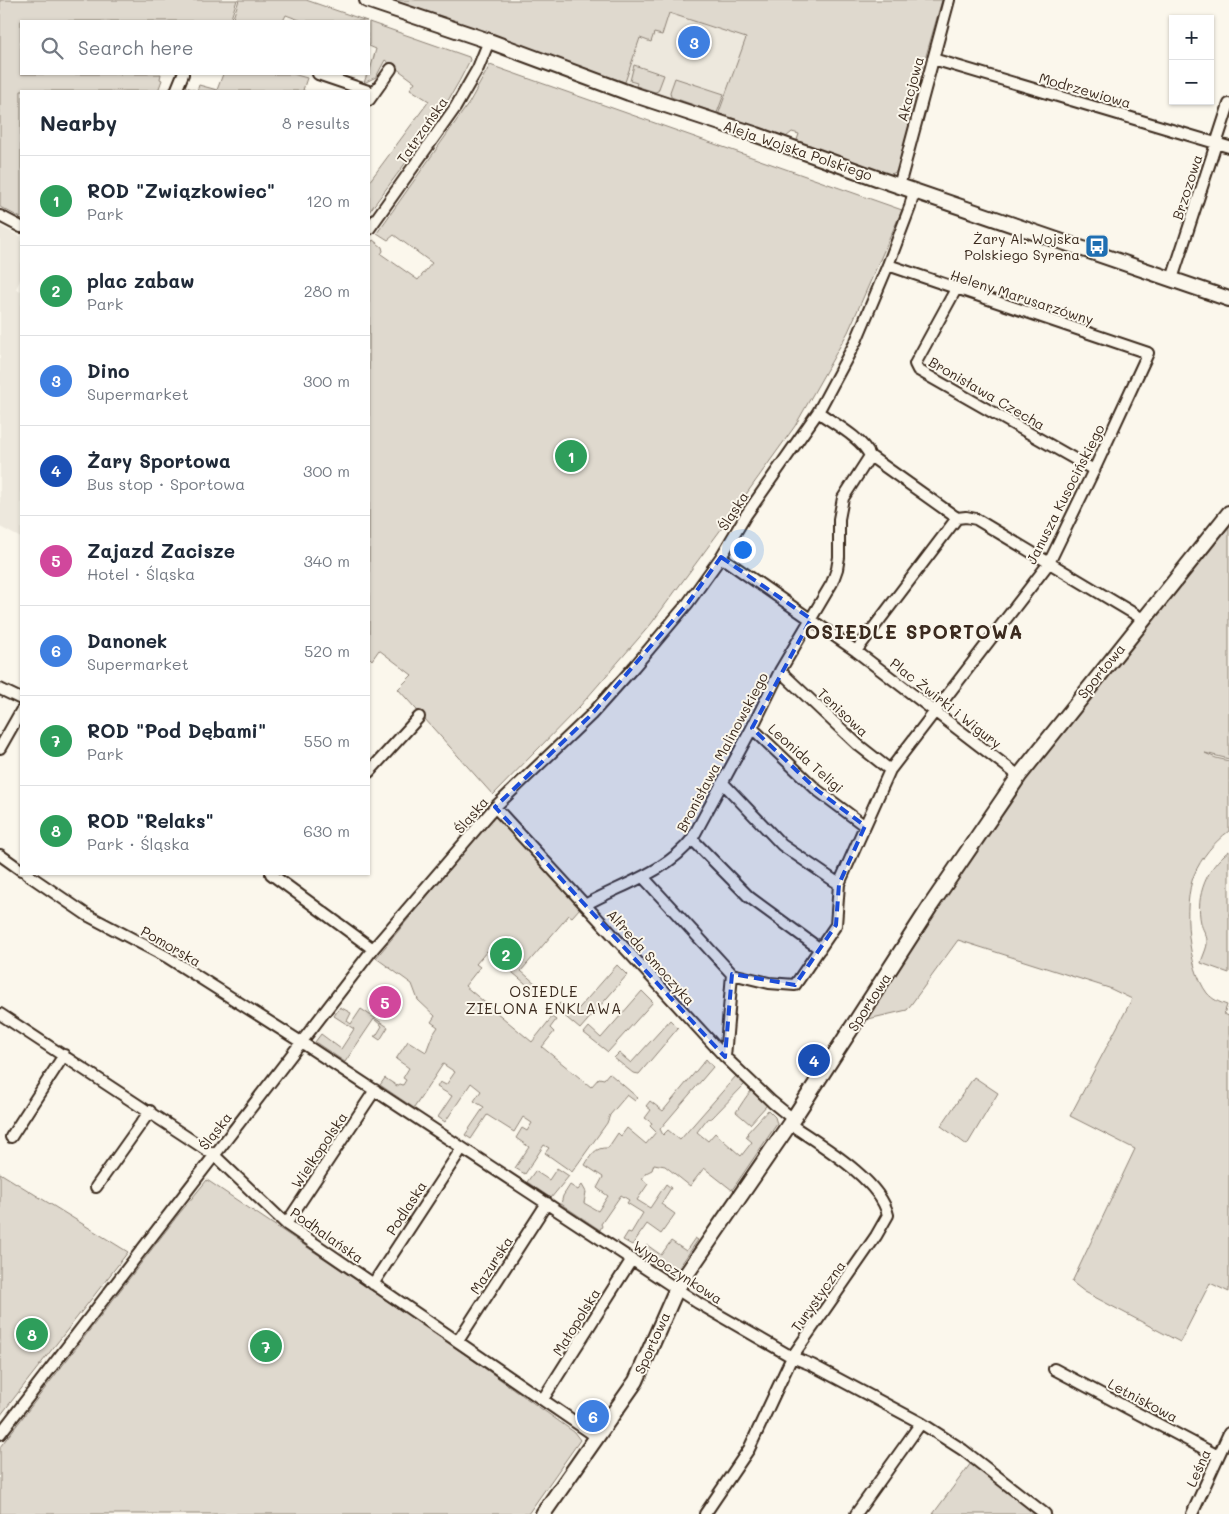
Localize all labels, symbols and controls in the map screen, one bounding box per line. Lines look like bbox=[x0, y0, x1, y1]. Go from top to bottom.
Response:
map controls bbox=[1169, 15, 1214, 105]
button: + bbox=[1169, 15, 1214, 60]
search box bbox=[20, 20, 370, 75]
pin: 3 bbox=[678, 23, 710, 61]
icon: search bbox=[38, 34, 66, 62]
text: Search here bbox=[78, 35, 194, 60]
street label: Akacjowa bbox=[892, 54, 928, 124]
button: − bbox=[1169, 60, 1214, 105]
street label: Modrzewiowa bbox=[1037, 68, 1133, 112]
street label: Tatrzańska bbox=[392, 93, 452, 167]
text: Nearby bbox=[40, 109, 117, 136]
text: 8 results bbox=[282, 112, 350, 133]
street label: Aleja Wojska Polskiego bbox=[721, 116, 875, 184]
street label: Brzozowa bbox=[1168, 152, 1206, 222]
text: ROD "Związkowiec" bbox=[87, 178, 275, 203]
text: 1 bbox=[52, 190, 60, 211]
text: 120 m bbox=[306, 190, 350, 211]
text: Park bbox=[87, 203, 123, 224]
place label: Żary Al. Wojska Polskiego Syrena bbox=[964, 229, 1080, 264]
bus stop icon: Żary Al. Wojska Polskiego Syrena bbox=[1084, 233, 1110, 259]
street label: Heleny Marusarzówny bbox=[948, 265, 1096, 329]
text: plac zabaw bbox=[87, 268, 195, 293]
text: 2 bbox=[52, 280, 60, 301]
text: 280 m bbox=[304, 280, 350, 301]
text: Park bbox=[87, 293, 123, 314]
street label: Bronisława Czecha bbox=[925, 352, 1049, 434]
text: Dino bbox=[87, 358, 129, 383]
text: 3 bbox=[51, 370, 61, 391]
text: 300 m bbox=[303, 370, 350, 391]
text: Supermarket bbox=[87, 383, 189, 404]
street label: Janusza Kusocińskiego bbox=[1021, 421, 1109, 567]
pin: 1 bbox=[555, 437, 587, 475]
text: Żary Sportowa bbox=[87, 448, 231, 473]
text: 4 bbox=[51, 460, 61, 481]
text: 300 m bbox=[303, 460, 350, 481]
text: Bus stop · Sportowa bbox=[87, 473, 245, 494]
street label: Śląska bbox=[713, 488, 753, 534]
your location bbox=[730, 537, 756, 563]
text: Zajazd Zacisze bbox=[87, 538, 235, 563]
text: 5 bbox=[51, 550, 61, 571]
text: 340 m bbox=[303, 550, 350, 571]
text: Hotel · Śląska bbox=[87, 563, 195, 584]
district label: OSIEDLE SPORTOWA bbox=[805, 619, 1023, 644]
text: Danonek bbox=[87, 628, 167, 653]
street label: Sportowa bbox=[1073, 639, 1129, 703]
text: 6 bbox=[51, 640, 61, 661]
text: 520 m bbox=[304, 640, 350, 661]
text: Supermarket bbox=[87, 653, 189, 674]
street label: Plac Żwirki i Wigury bbox=[886, 653, 1006, 753]
street label: Bronisława Malinowskiego bbox=[672, 669, 772, 835]
street label: Tenisowa bbox=[813, 683, 873, 741]
text: ROD "Pod Dębami" bbox=[87, 718, 266, 743]
street label: Leonida Teligi bbox=[764, 719, 848, 797]
text: 7 bbox=[52, 730, 60, 751]
text: 550 m bbox=[304, 730, 350, 751]
text: Park bbox=[87, 743, 123, 764]
street label: Śląska bbox=[450, 793, 492, 837]
text: ROD "Relaks" bbox=[87, 808, 214, 833]
text: 8 bbox=[51, 820, 61, 841]
text: 630 m bbox=[303, 820, 350, 841]
text: Park · Śląska bbox=[87, 833, 190, 854]
street label: Alfreda Smoczyka bbox=[603, 905, 699, 1009]
street label: Pomorska bbox=[138, 921, 204, 971]
pin: 2 bbox=[490, 935, 522, 973]
street label: Sportowa bbox=[843, 969, 895, 1035]
district label: OSIEDLE ZIELONA ENKLAWA bbox=[466, 981, 622, 1018]
pin: 5 bbox=[369, 983, 401, 1021]
pin: 4 bbox=[798, 1041, 830, 1079]
street label: Śląska bbox=[194, 1108, 236, 1154]
street label: Wielkopolska bbox=[287, 1108, 351, 1192]
street label: Podlaska bbox=[381, 1177, 431, 1239]
street label: Podhalańska bbox=[287, 1203, 367, 1267]
street label: Mazurska bbox=[465, 1232, 517, 1298]
street label: Wypoczynkowa bbox=[630, 1236, 726, 1308]
street label: Turystyczna bbox=[787, 1257, 849, 1335]
street label: Małopolska bbox=[548, 1285, 604, 1359]
street label: Sportowa bbox=[630, 1309, 674, 1377]
pin: 8 bbox=[16, 1315, 48, 1353]
pin: 7 bbox=[250, 1327, 282, 1365]
street label: Letniskowa bbox=[1105, 1374, 1181, 1426]
pin: 6 bbox=[577, 1397, 609, 1435]
street label: Leśna bbox=[1181, 1446, 1215, 1490]

